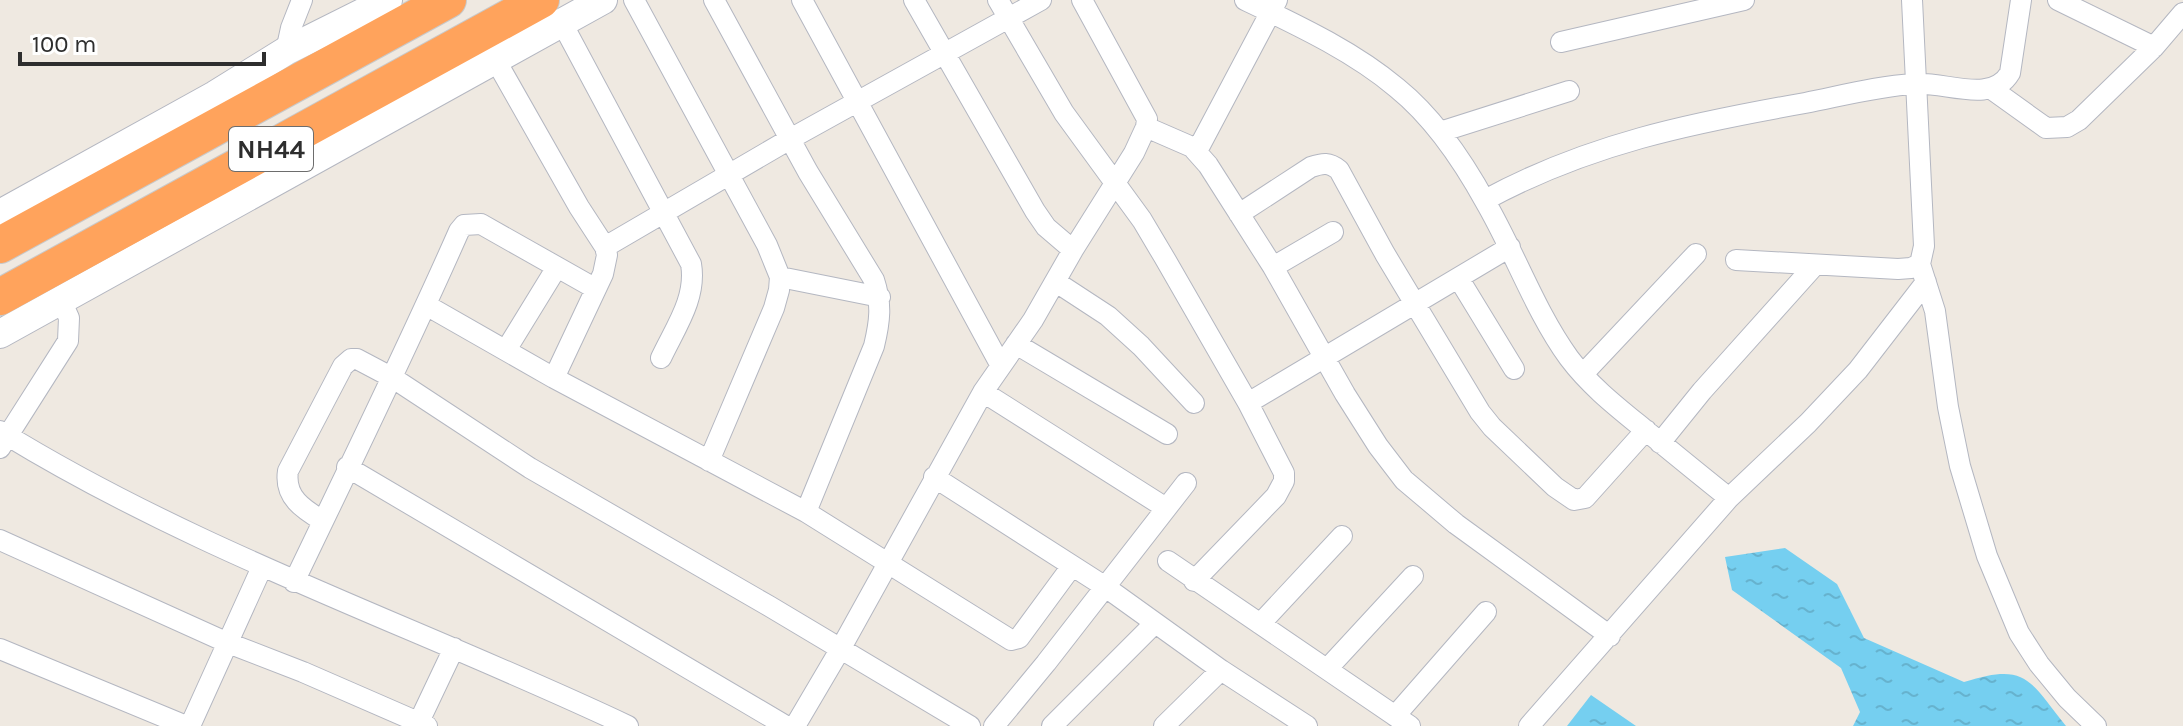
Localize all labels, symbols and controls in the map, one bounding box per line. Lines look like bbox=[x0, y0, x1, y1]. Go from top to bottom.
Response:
scale bar bbox=[20, 16, 264, 66]
text: 100 m bbox=[32, 30, 97, 58]
road number: NH44 bbox=[229, 127, 313, 171]

